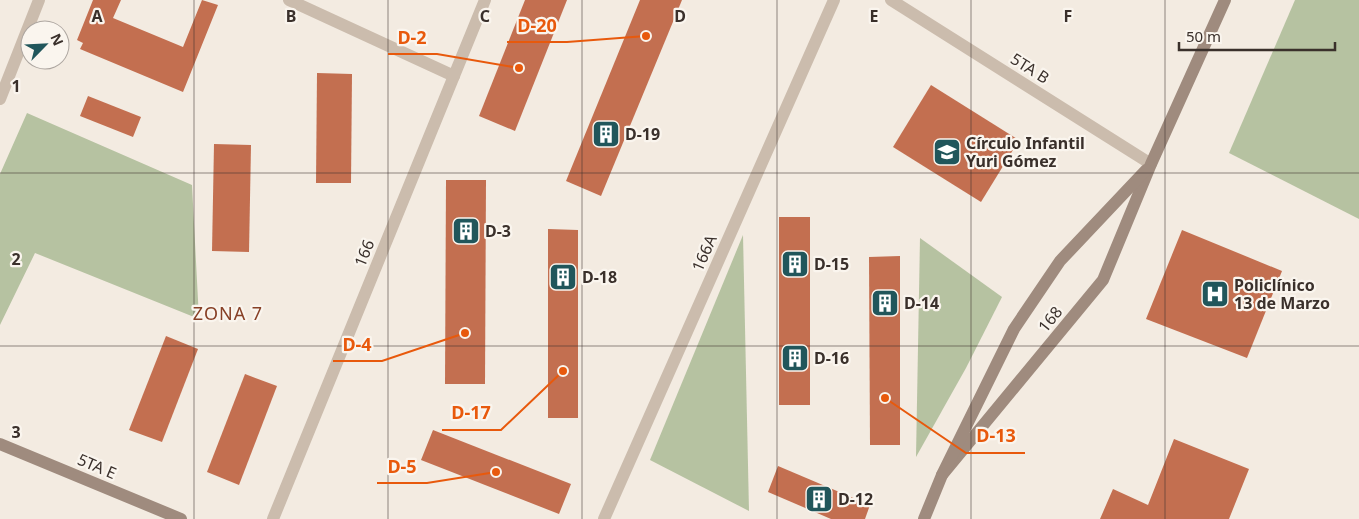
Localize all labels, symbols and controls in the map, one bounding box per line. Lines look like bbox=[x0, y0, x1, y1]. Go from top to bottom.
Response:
text: A bbox=[91, 5, 103, 27]
text: B bbox=[286, 5, 296, 27]
text: C bbox=[480, 5, 490, 27]
text: D bbox=[674, 5, 686, 27]
text: E bbox=[870, 5, 879, 27]
text: F bbox=[1064, 5, 1072, 27]
callout: D-20 bbox=[507, 9, 567, 42]
text: D-20 bbox=[517, 13, 557, 37]
north arrow bbox=[20, 20, 70, 70]
scale bar bbox=[1179, 20, 1335, 52]
callout: D-2 bbox=[388, 21, 437, 54]
text: D-2 bbox=[397, 25, 427, 49]
text: 50 m bbox=[1186, 26, 1221, 46]
text: N bbox=[46, 30, 68, 49]
street label: 5TA B bbox=[1006, 48, 1054, 88]
text: 1 bbox=[11, 75, 21, 97]
building icon: D-19 bbox=[591, 119, 621, 149]
place label: D-19 bbox=[625, 123, 660, 145]
place label: Círculo Infantil Yuri Gómez bbox=[966, 132, 1085, 172]
school or university icon: Círculo Infantil Yuri Gómez bbox=[932, 137, 962, 167]
building icon: D-3 bbox=[451, 216, 481, 246]
place label: D-3 bbox=[485, 220, 511, 242]
street label: 166A bbox=[686, 231, 722, 275]
street label: 166 bbox=[349, 236, 379, 270]
text: 2 bbox=[11, 248, 21, 270]
building icon: D-15 bbox=[780, 249, 810, 279]
place label: D-15 bbox=[814, 253, 849, 275]
building icon: D-18 bbox=[548, 262, 578, 292]
place label: D-18 bbox=[582, 266, 617, 288]
place label: Policlínico 13 de Marzo bbox=[1234, 274, 1330, 314]
hospital icon: Policlínico 13 de Marzo bbox=[1200, 279, 1230, 309]
building icon: D-14 bbox=[870, 288, 900, 318]
place label: D-14 bbox=[904, 292, 939, 314]
district label: ZONA 7 bbox=[193, 301, 263, 325]
street label: 168 bbox=[1033, 301, 1067, 337]
callout: D-4 bbox=[333, 328, 382, 361]
text: D-4 bbox=[342, 332, 372, 356]
building icon: D-16 bbox=[780, 343, 810, 373]
place label: D-16 bbox=[814, 347, 849, 369]
callout: D-17 bbox=[442, 397, 501, 430]
text: D-17 bbox=[451, 400, 491, 424]
callout: D-13 bbox=[966, 420, 1025, 453]
text: 3 bbox=[11, 421, 21, 443]
text: D-13 bbox=[976, 423, 1016, 447]
street label: 5TA E bbox=[74, 448, 120, 484]
callout: D-5 bbox=[377, 450, 427, 483]
text: D-5 bbox=[387, 454, 417, 478]
building icon: D-12 bbox=[804, 484, 834, 514]
place label: D-12 bbox=[838, 488, 873, 510]

